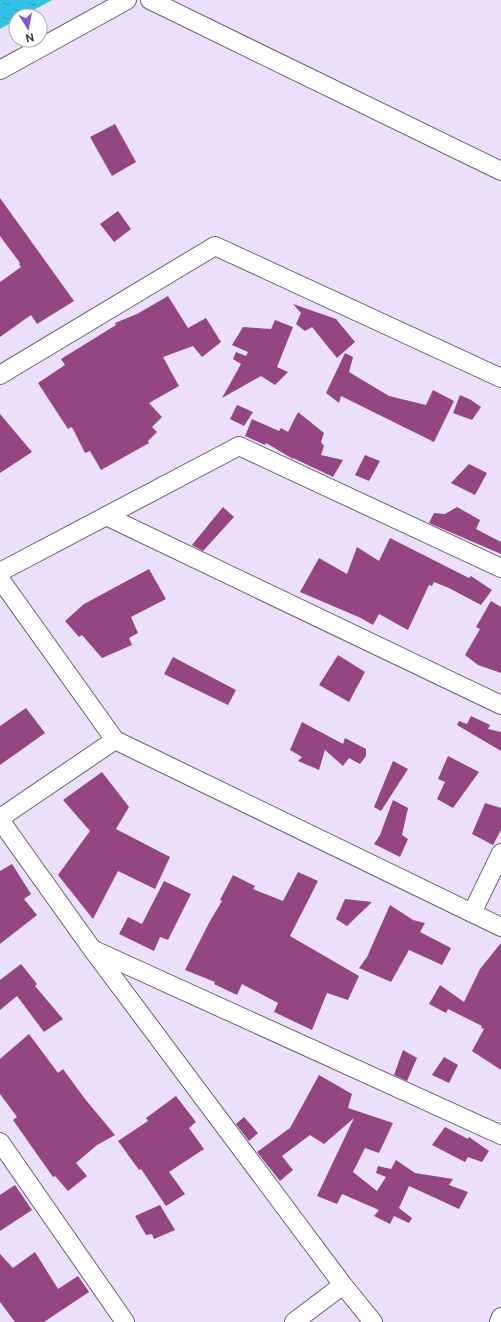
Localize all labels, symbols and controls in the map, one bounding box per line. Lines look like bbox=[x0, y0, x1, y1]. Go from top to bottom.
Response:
north arrow bbox=[8, 8, 48, 48]
text: N bbox=[25, 31, 35, 45]

